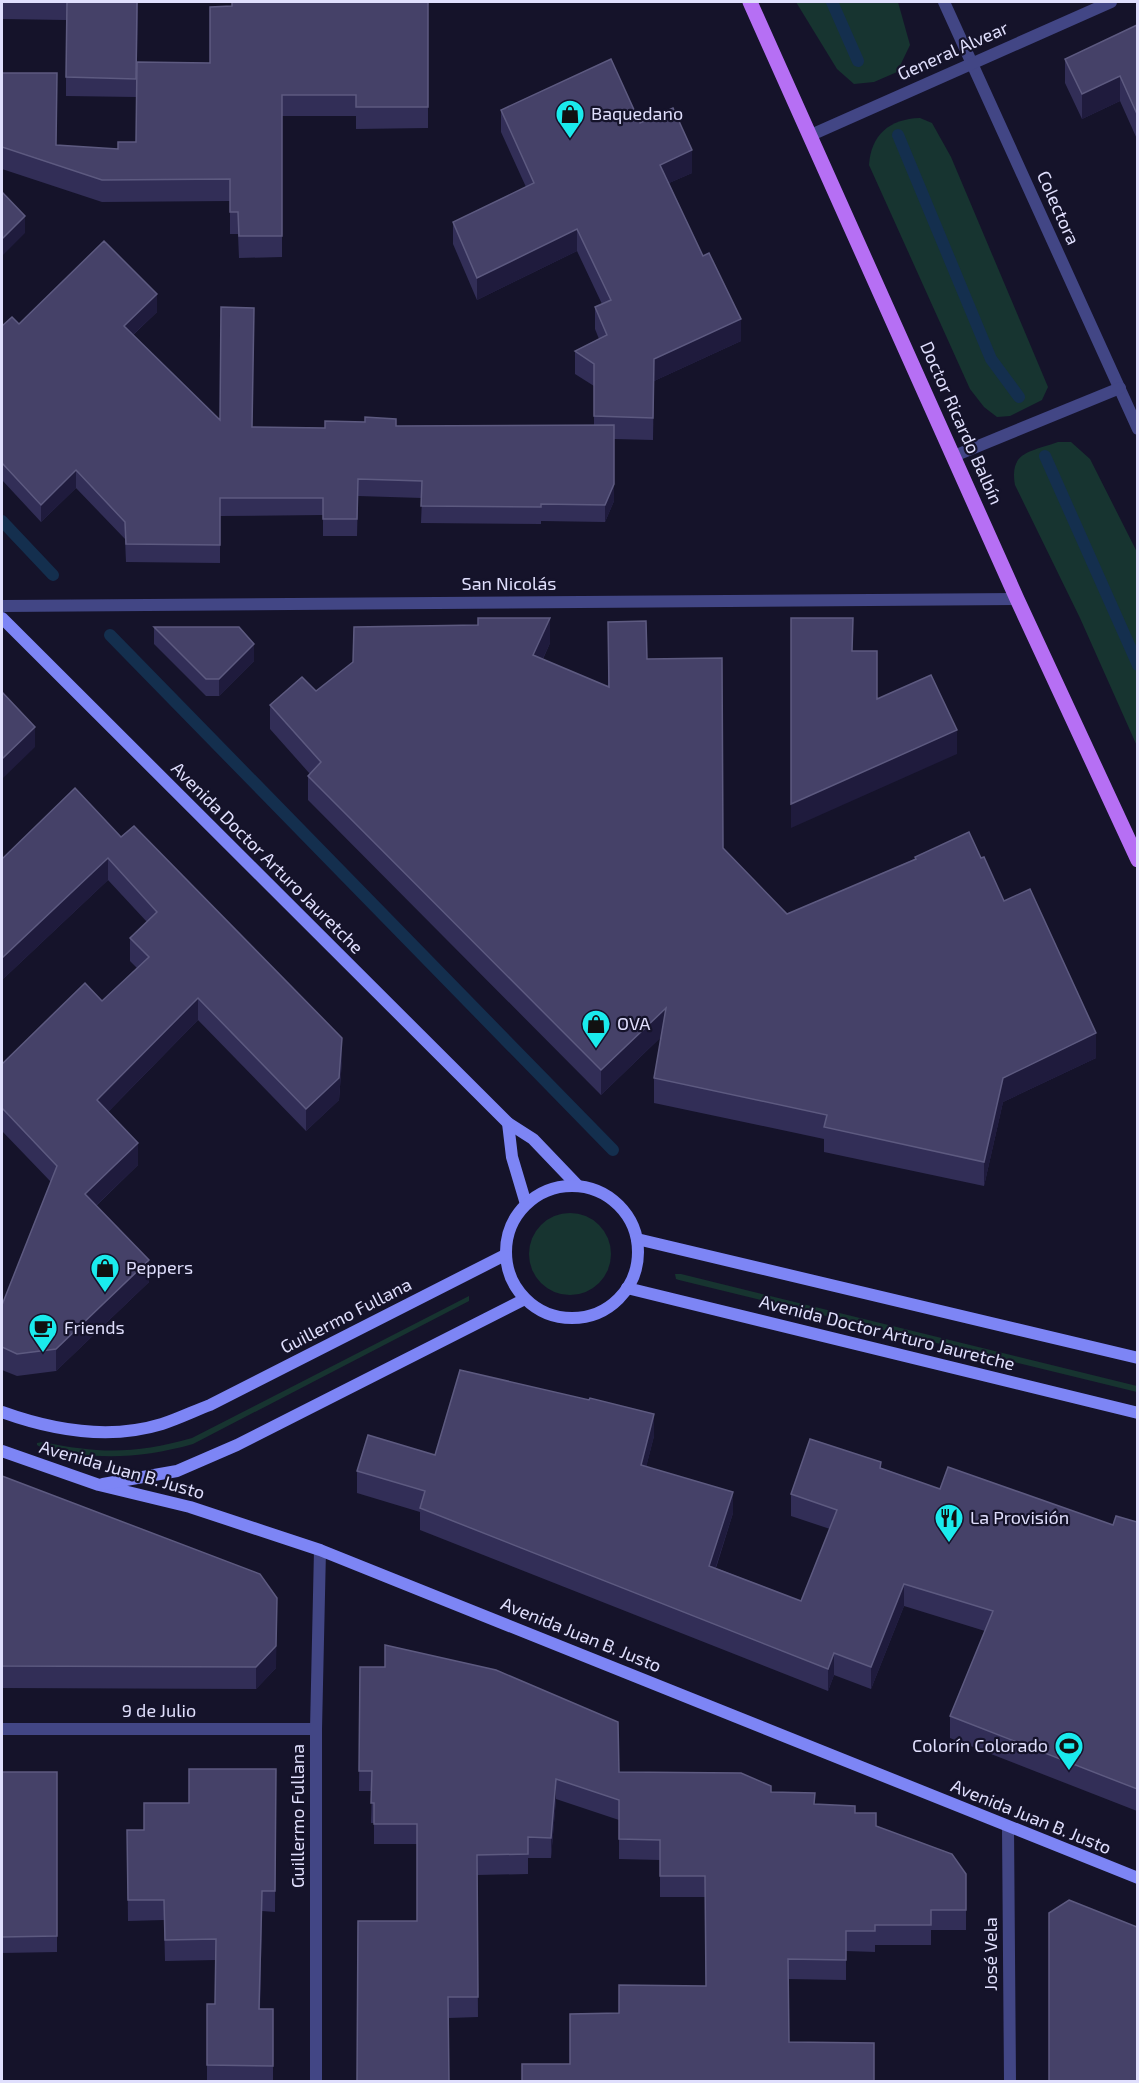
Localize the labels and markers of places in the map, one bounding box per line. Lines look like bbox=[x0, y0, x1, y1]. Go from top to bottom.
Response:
shop icon: Baquedano bbox=[554, 98, 586, 140]
place label: Baquedano bbox=[591, 102, 683, 124]
shop icon: OVA bbox=[580, 1008, 612, 1050]
place label: OVA bbox=[617, 1012, 651, 1034]
shop icon: Peppers bbox=[89, 1252, 121, 1294]
place label: Peppers bbox=[126, 1256, 193, 1278]
cafe icon: Friends bbox=[27, 1312, 59, 1354]
place label: Friends bbox=[64, 1316, 125, 1338]
restaurant icon: La Provisión bbox=[933, 1502, 965, 1544]
place label: La Provisión bbox=[970, 1506, 1069, 1528]
sports icon: Colorín Colorado bbox=[1053, 1730, 1085, 1772]
place label: Colorín Colorado bbox=[912, 1734, 1048, 1756]

